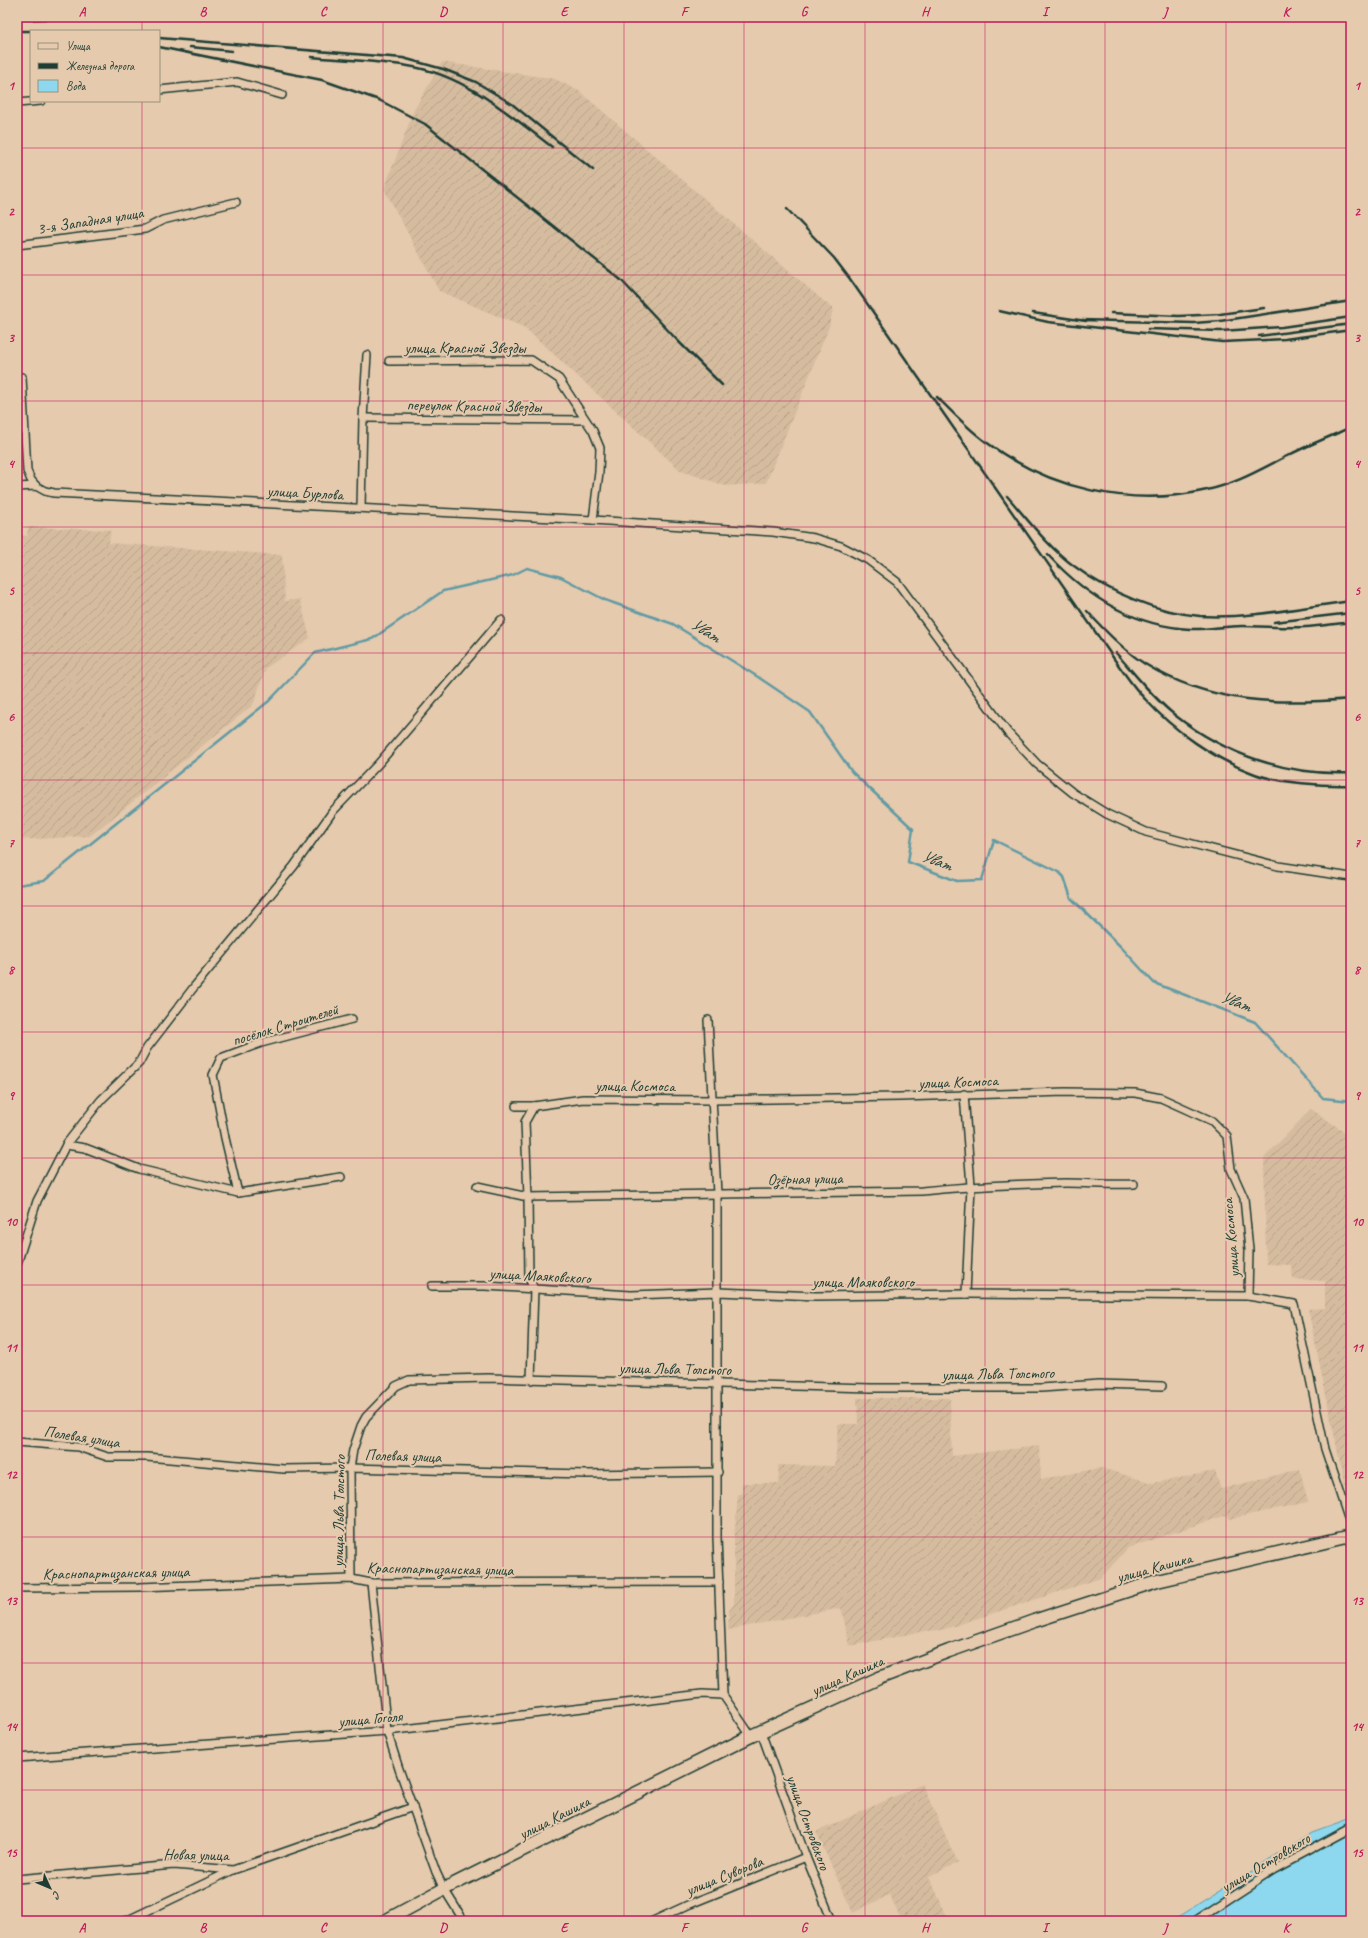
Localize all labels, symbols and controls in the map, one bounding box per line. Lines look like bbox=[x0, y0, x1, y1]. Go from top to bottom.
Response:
text: A bbox=[79, 4, 87, 20]
text: B bbox=[200, 4, 208, 20]
text: C bbox=[320, 4, 328, 20]
text: D bbox=[439, 4, 448, 20]
text: E bbox=[561, 4, 570, 20]
text: F bbox=[681, 4, 690, 20]
text: G bbox=[801, 4, 809, 20]
text: H bbox=[921, 4, 931, 20]
text: I bbox=[1042, 4, 1051, 20]
text: J bbox=[1162, 4, 1169, 20]
text: K bbox=[1283, 4, 1293, 20]
legend bbox=[30, 30, 160, 102]
text: Улица bbox=[66, 38, 91, 54]
text: Железная дорога bbox=[66, 58, 135, 74]
text: 1 bbox=[8, 78, 16, 94]
text: Вода bbox=[66, 78, 87, 94]
text: 1 bbox=[1354, 78, 1362, 94]
street label: 3-я Западная улица bbox=[36, 202, 146, 239]
text: 2 bbox=[8, 204, 15, 220]
text: 2 bbox=[1354, 204, 1361, 220]
text: 3 bbox=[8, 330, 15, 346]
text: 3 bbox=[1354, 330, 1361, 346]
street label: улица Красной Звезды bbox=[403, 338, 527, 358]
street label: переулок Красной Звезды bbox=[406, 395, 543, 417]
text: 4 bbox=[8, 456, 16, 472]
text: 4 bbox=[1354, 456, 1362, 472]
street label: улица Бурлова bbox=[265, 481, 345, 505]
text: 5 bbox=[8, 583, 15, 599]
text: 5 bbox=[1354, 583, 1361, 599]
water label: Уват bbox=[687, 613, 726, 648]
text: 6 bbox=[8, 709, 15, 725]
text: 6 bbox=[1354, 709, 1361, 725]
text: 7 bbox=[8, 835, 15, 851]
text: 7 bbox=[1354, 835, 1361, 851]
water label: Уват bbox=[918, 845, 957, 876]
text: 8 bbox=[8, 962, 16, 978]
text: 8 bbox=[1354, 962, 1362, 978]
water label: Уват bbox=[1217, 986, 1256, 1017]
street label: посёлок Строителей bbox=[230, 999, 342, 1051]
street label: улица Космоса bbox=[917, 1071, 1000, 1093]
street label: улица Космоса bbox=[594, 1076, 676, 1096]
text: 9 bbox=[8, 1088, 15, 1104]
text: 9 bbox=[1354, 1088, 1361, 1104]
street label: Озёрная улица bbox=[767, 1168, 844, 1190]
street label: улица Космоса bbox=[1217, 1196, 1245, 1279]
text: 10 bbox=[5, 1214, 18, 1230]
text: 10 bbox=[1351, 1214, 1364, 1230]
street label: улица Маяковского bbox=[488, 1263, 594, 1289]
street label: улица Маяковского bbox=[811, 1272, 916, 1292]
text: 11 bbox=[5, 1340, 19, 1356]
text: 11 bbox=[1351, 1340, 1365, 1356]
street label: улица Льва Толстого bbox=[618, 1358, 733, 1380]
street label: улица Льва Толстого bbox=[941, 1363, 1056, 1385]
street label: Полевая улица bbox=[42, 1421, 122, 1453]
street label: Полевая улица bbox=[364, 1445, 443, 1467]
street label: улица Льва Толстого bbox=[328, 1453, 350, 1568]
text: 12 bbox=[5, 1467, 18, 1483]
text: 12 bbox=[1351, 1467, 1364, 1483]
street label: улица Кашика bbox=[1113, 1548, 1196, 1588]
street label: Краснопартизанская улица bbox=[366, 1558, 515, 1580]
street label: Краснопартизанская улица bbox=[42, 1562, 191, 1584]
text: 13 bbox=[5, 1593, 18, 1609]
text: 13 bbox=[1351, 1593, 1364, 1609]
street label: улица Кашика bbox=[807, 1650, 888, 1701]
street label: улица Гоголя bbox=[336, 1706, 404, 1732]
text: 14 bbox=[5, 1719, 19, 1735]
text: 14 bbox=[1351, 1719, 1365, 1735]
street label: улица Островского bbox=[781, 1771, 835, 1874]
street label: улица Кашика bbox=[515, 1791, 595, 1845]
street label: улица Островского bbox=[1217, 1828, 1315, 1898]
street label: Новая улица bbox=[163, 1844, 230, 1866]
text: 15 bbox=[5, 1845, 18, 1861]
text: 15 bbox=[1351, 1845, 1364, 1861]
street label: улица Суворова bbox=[682, 1851, 767, 1901]
north arrow bbox=[30, 1868, 70, 1908]
text: С bbox=[49, 1888, 64, 1903]
text: A bbox=[79, 1920, 87, 1936]
text: B bbox=[200, 1920, 208, 1936]
text: C bbox=[320, 1920, 328, 1936]
text: D bbox=[439, 1920, 448, 1936]
text: E bbox=[561, 1920, 570, 1936]
text: F bbox=[681, 1920, 690, 1936]
text: G bbox=[801, 1920, 809, 1936]
text: H bbox=[921, 1920, 931, 1936]
text: I bbox=[1042, 1920, 1051, 1936]
text: J bbox=[1162, 1920, 1169, 1936]
text: K bbox=[1283, 1920, 1293, 1936]

